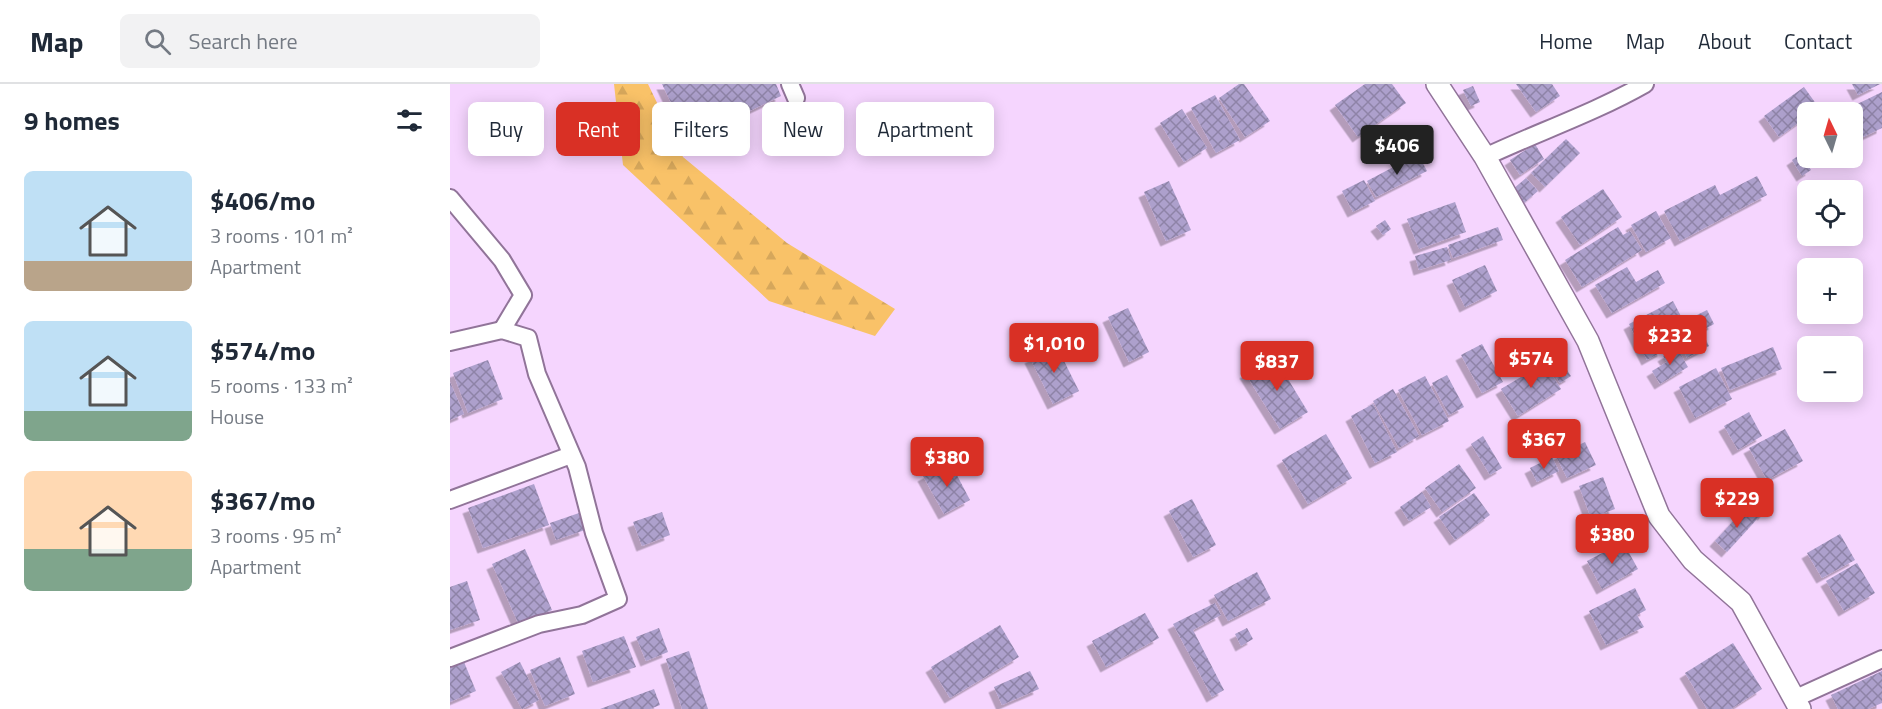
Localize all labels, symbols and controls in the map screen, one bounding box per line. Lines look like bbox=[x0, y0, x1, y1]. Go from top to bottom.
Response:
search box bbox=[120, 14, 540, 68]
text: Map bbox=[30, 20, 84, 63]
text: Search here bbox=[189, 24, 298, 58]
icon: search bbox=[141, 25, 174, 58]
text: Home bbox=[1539, 25, 1593, 57]
text: Map bbox=[1626, 25, 1665, 57]
text: About bbox=[1698, 25, 1751, 57]
text: Contact bbox=[1784, 25, 1852, 57]
text: 9 homes bbox=[24, 101, 120, 140]
chip: Buy bbox=[468, 102, 544, 156]
chip: Rent bbox=[556, 102, 640, 156]
chip: Filters bbox=[652, 102, 750, 156]
chip: New bbox=[762, 102, 844, 156]
chip: Apartment bbox=[856, 102, 994, 156]
north arrow bbox=[1797, 102, 1863, 168]
map controls bbox=[1797, 102, 1863, 402]
icon: filters bbox=[393, 104, 426, 137]
pin: $406 bbox=[1361, 125, 1433, 176]
text: $406 bbox=[1375, 129, 1419, 160]
button: locate bbox=[1797, 180, 1863, 246]
text: $406/mo bbox=[210, 181, 315, 220]
icon: home bbox=[72, 195, 144, 267]
text: 3 rooms · 101 m² bbox=[210, 220, 353, 251]
text: Apartment bbox=[210, 251, 301, 282]
button: + bbox=[1797, 258, 1863, 324]
pin: $232 bbox=[1634, 315, 1706, 366]
text: $232 bbox=[1648, 319, 1692, 350]
pin: $1,010 bbox=[1005, 323, 1103, 374]
text: $1,010 bbox=[1023, 327, 1085, 358]
text: $574/mo bbox=[210, 331, 315, 370]
button: − bbox=[1797, 336, 1863, 402]
pin: $574 bbox=[1495, 338, 1567, 389]
pin: $837 bbox=[1241, 341, 1313, 392]
text: $574 bbox=[1509, 342, 1553, 373]
icon: home bbox=[72, 345, 144, 417]
text: $837 bbox=[1255, 345, 1299, 376]
text: 5 rooms · 133 m² bbox=[210, 370, 353, 401]
text: House bbox=[210, 401, 264, 432]
pin: $367 bbox=[1508, 419, 1580, 470]
text: $367 bbox=[1522, 423, 1566, 454]
pin: $380 bbox=[911, 437, 983, 488]
text: $380 bbox=[925, 441, 969, 472]
pin: $229 bbox=[1701, 478, 1773, 529]
text: $367/mo bbox=[210, 481, 315, 520]
text: $229 bbox=[1715, 482, 1759, 513]
icon: home bbox=[72, 495, 144, 567]
pin: $380 bbox=[1576, 514, 1648, 565]
text: $380 bbox=[1590, 518, 1634, 549]
text: 3 rooms · 95 m² bbox=[210, 520, 342, 551]
text: Apartment bbox=[210, 551, 301, 582]

